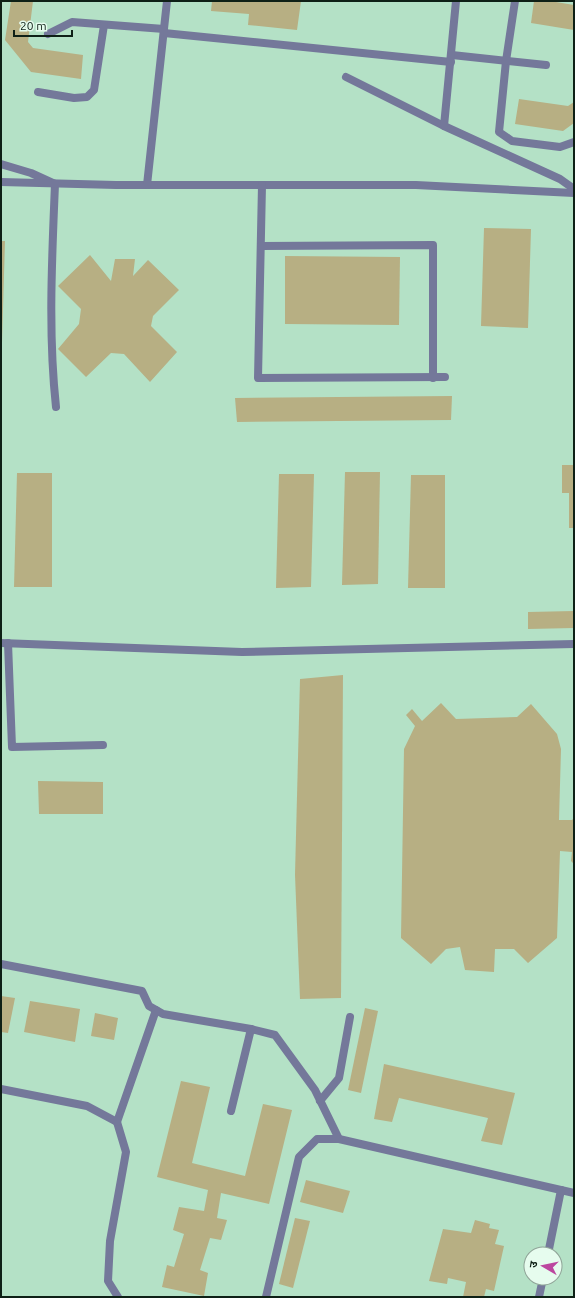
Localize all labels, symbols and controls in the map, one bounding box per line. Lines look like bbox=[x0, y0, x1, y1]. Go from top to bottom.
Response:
scale bar bbox=[14, 12, 72, 38]
text: 20 m bbox=[20, 19, 47, 32]
north arrow bbox=[523, 1246, 563, 1286]
text: उ bbox=[527, 1260, 540, 1269]

